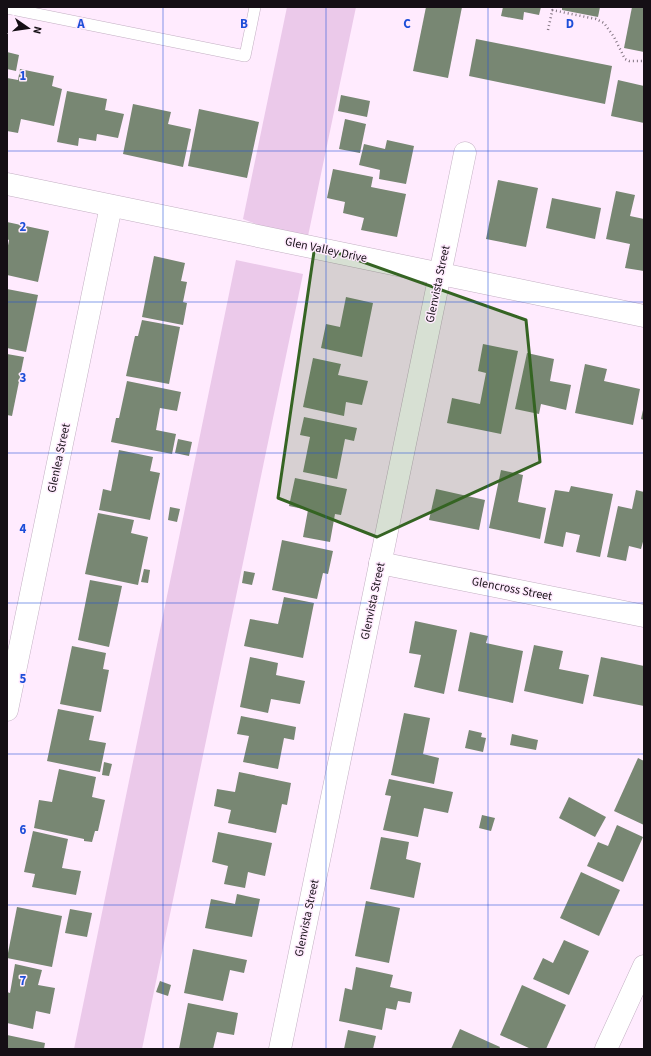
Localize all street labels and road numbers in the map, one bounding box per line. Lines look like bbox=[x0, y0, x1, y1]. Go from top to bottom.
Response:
street label: Glen Valley Drive bbox=[283, 233, 369, 267]
street label: Glenvista Street bbox=[422, 244, 454, 324]
street label: Glenlea Street bbox=[43, 422, 75, 494]
street label: Glenvista Street bbox=[357, 561, 389, 641]
street label: Glencross Street bbox=[470, 573, 554, 605]
street label: Glenvista Street bbox=[291, 878, 323, 958]

